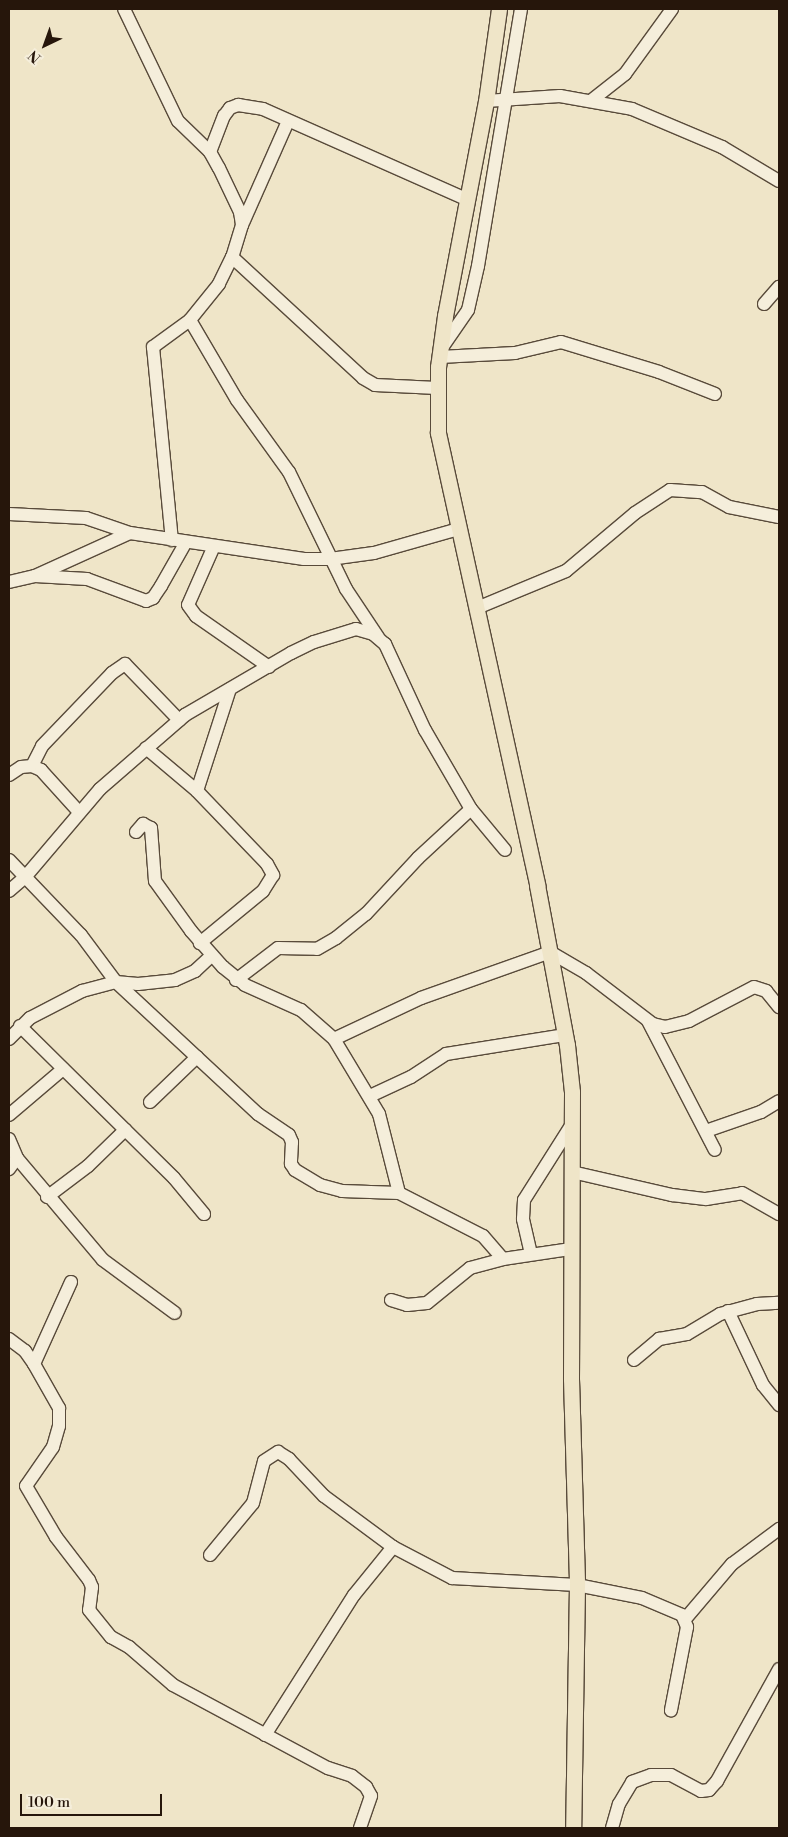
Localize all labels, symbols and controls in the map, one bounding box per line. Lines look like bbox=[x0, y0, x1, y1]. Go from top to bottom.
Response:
north arrow bbox=[20, 20, 70, 70]
text: N bbox=[25, 46, 45, 67]
scale bar bbox=[22, 1784, 165, 1816]
text: 100 m bbox=[28, 1793, 70, 1812]

